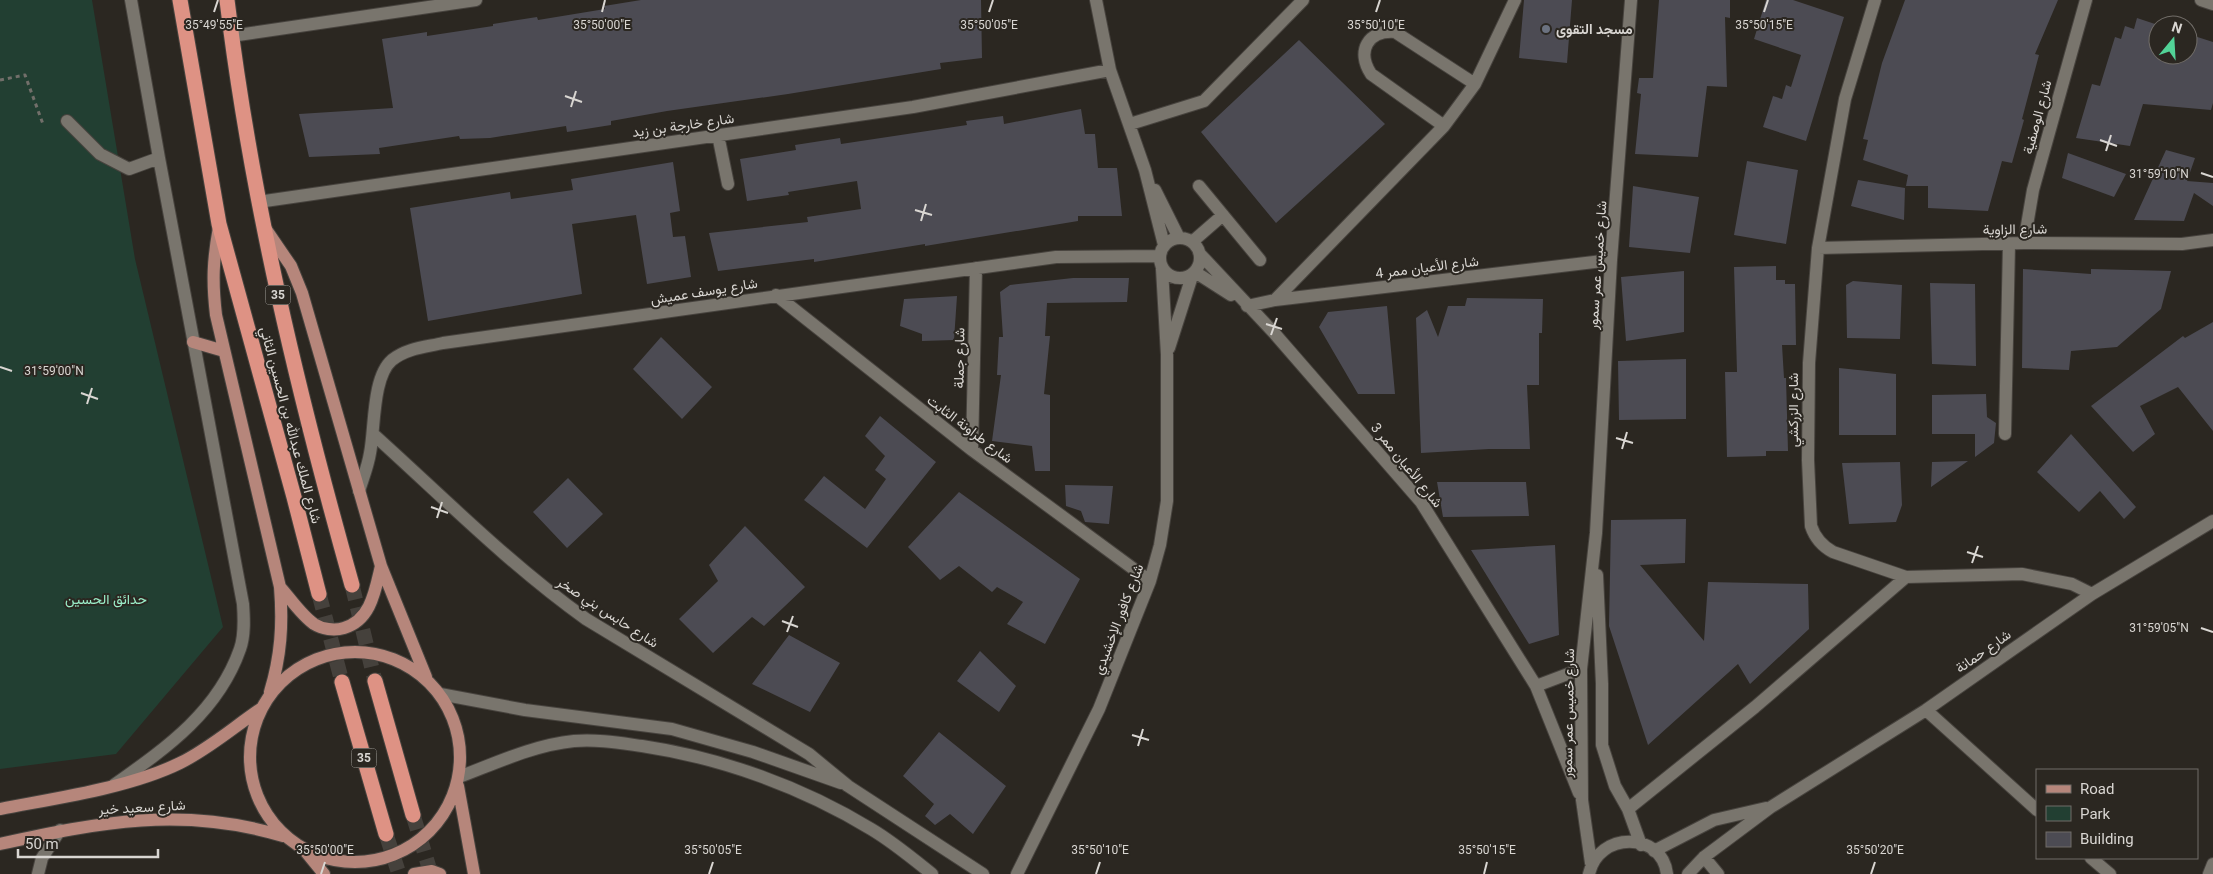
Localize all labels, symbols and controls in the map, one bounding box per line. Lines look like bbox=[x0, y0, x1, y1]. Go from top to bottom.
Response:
north arrow bbox=[2148, 15, 2198, 65]
text: 35°49'55"E bbox=[185, 18, 243, 32]
text: 35°50'00"E bbox=[573, 18, 631, 32]
text: 35°50'05"E bbox=[960, 18, 1018, 32]
text: 35°50'10"E bbox=[1347, 18, 1405, 32]
text: 35°50'15"E bbox=[1735, 18, 1793, 32]
text: N bbox=[2170, 18, 2184, 37]
place label: مسجد التقوى bbox=[1556, 21, 1633, 38]
marker: مسجد التقوى bbox=[1540, 23, 1552, 35]
street label: شارع الوصفية bbox=[2019, 78, 2057, 157]
street label: شارع خارجة بن زيد bbox=[631, 110, 735, 143]
text: 31°59'10"N bbox=[2129, 167, 2189, 181]
street label: شارع خميس عمر سمور bbox=[1584, 200, 1612, 331]
street label: شارع الزاوية bbox=[1983, 220, 2047, 241]
street label: شارع الأعيان ممر 4 bbox=[1374, 253, 1480, 284]
street label: شارع يوسف عميش bbox=[649, 275, 759, 310]
road number: 35 bbox=[266, 286, 290, 304]
street label: شارع الملك عبدالله بن الحسين الثاني bbox=[253, 325, 325, 526]
street label: شارع جملة bbox=[950, 327, 971, 389]
text: 31°59'00"N bbox=[24, 364, 84, 378]
street label: شارع الزركشي bbox=[1785, 373, 1805, 447]
street label: شارع طراونة الثابت bbox=[922, 392, 1016, 469]
street label: شارع الأعيان ممر 3 bbox=[1366, 420, 1446, 512]
street label: شارع كافور الإخشيدي bbox=[1090, 561, 1150, 678]
street label: شارع حابس بني صخر bbox=[551, 573, 662, 654]
park label: حدائق الحسين bbox=[65, 591, 147, 608]
text: 31°59'05"N bbox=[2129, 621, 2189, 635]
street label: شارع حمانة bbox=[1952, 626, 2016, 678]
street label: شارع خميس عمر سمور bbox=[1559, 648, 1580, 779]
road number: 35 bbox=[352, 748, 376, 768]
legend bbox=[2036, 769, 2198, 859]
text: Road bbox=[2080, 780, 2114, 798]
street label: شارع سعيد خير bbox=[97, 797, 186, 820]
text: Park bbox=[2080, 805, 2111, 823]
scale bar bbox=[18, 826, 158, 858]
text: Building bbox=[2080, 830, 2134, 848]
text: 50 m bbox=[25, 835, 59, 853]
text: 35°50'00"E bbox=[296, 843, 354, 857]
text: 35°50'05"E bbox=[684, 843, 742, 857]
text: 35°50'10"E bbox=[1071, 843, 1129, 857]
text: 35°50'15"E bbox=[1458, 843, 1516, 857]
text: 35°50'20"E bbox=[1846, 843, 1904, 857]

